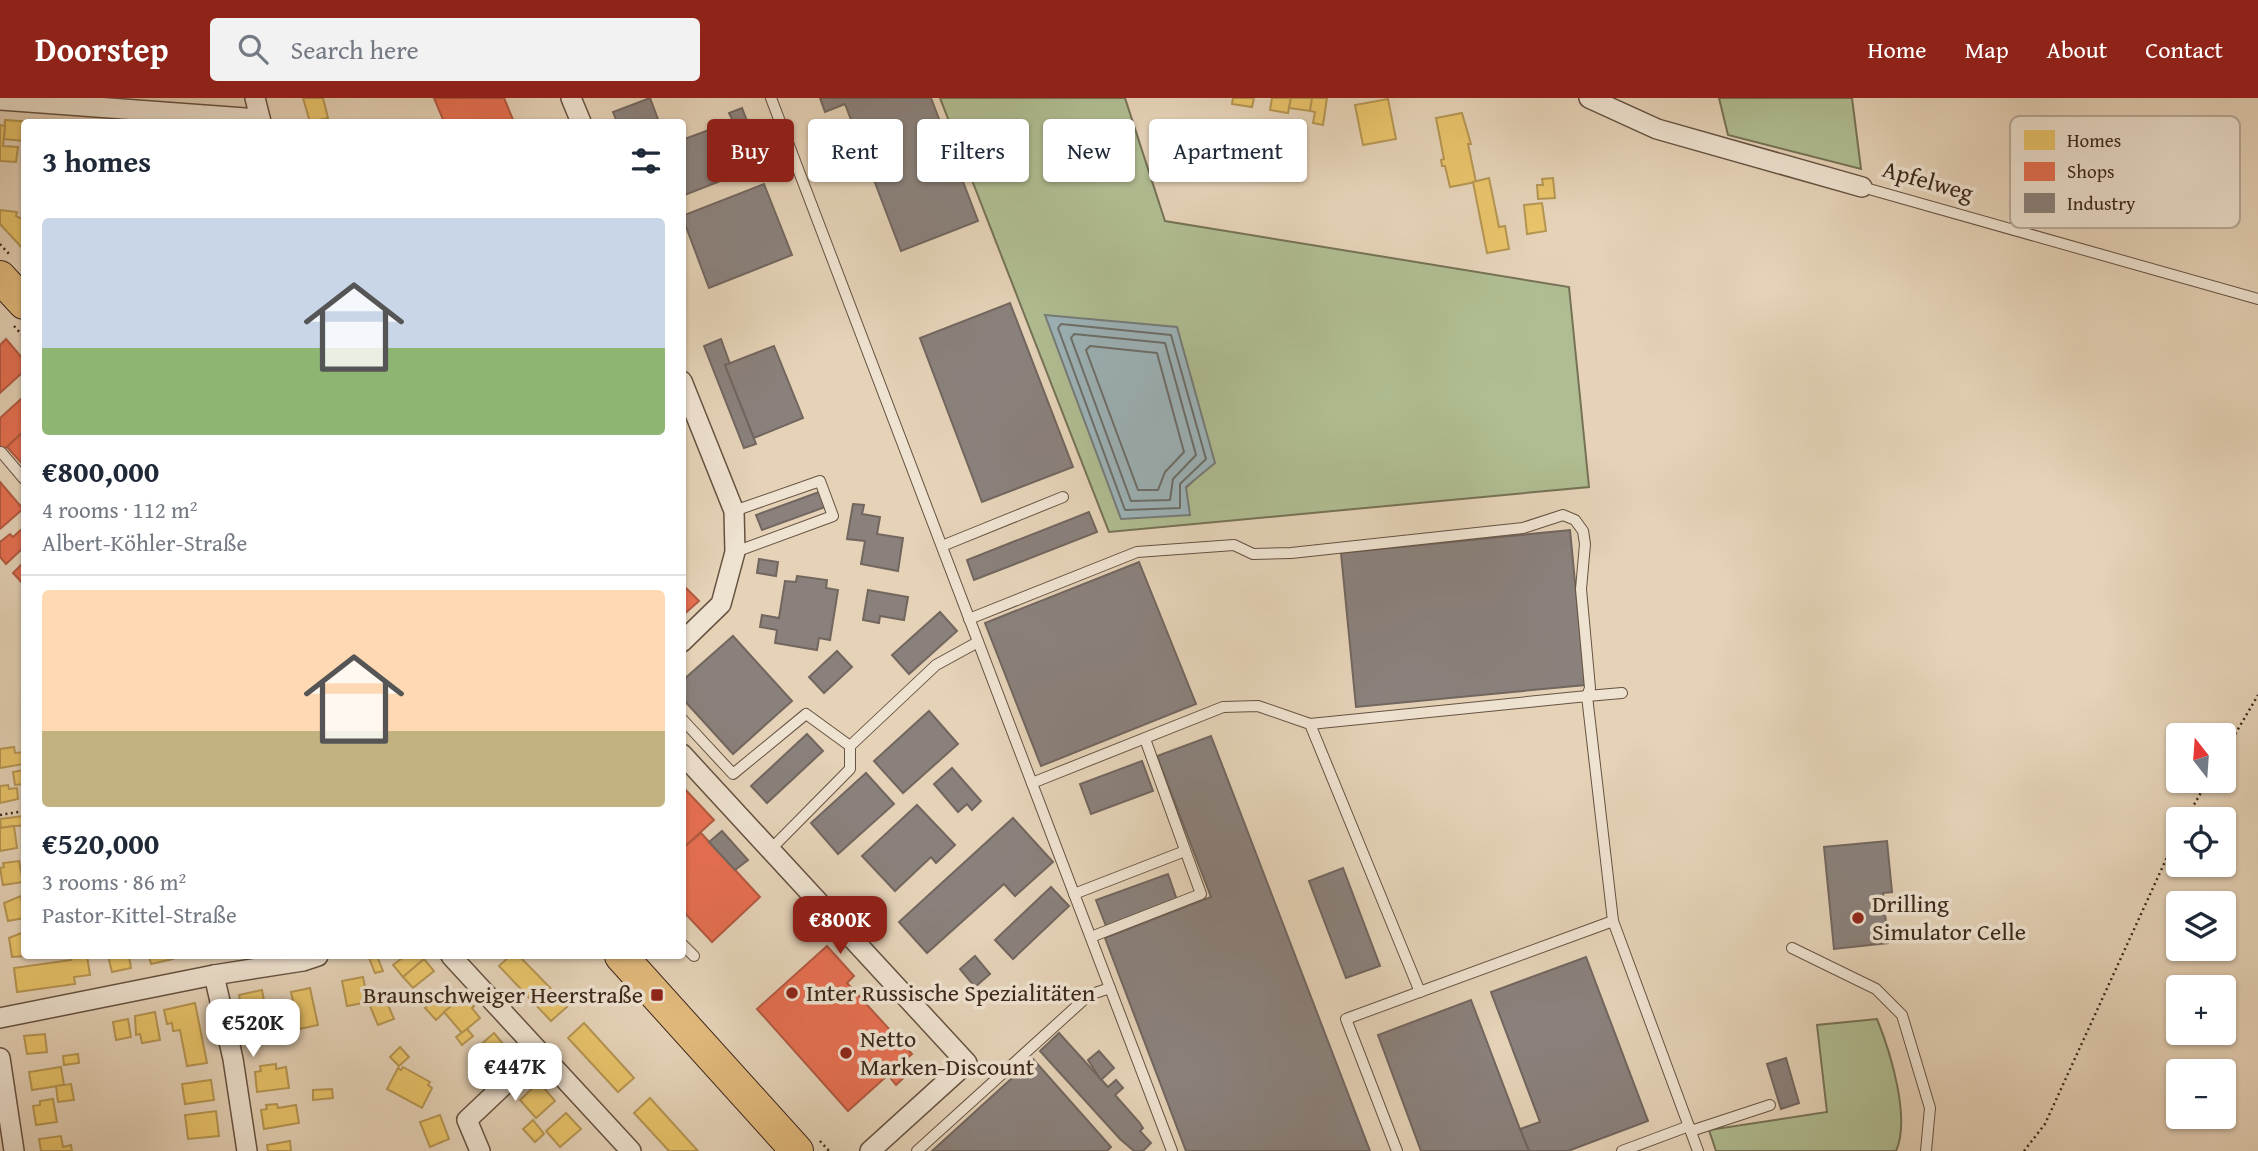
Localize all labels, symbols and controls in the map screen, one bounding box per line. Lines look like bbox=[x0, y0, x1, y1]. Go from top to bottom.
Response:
search box bbox=[210, 18, 700, 81]
text: Doorstep bbox=[35, 25, 168, 73]
icon: search bbox=[234, 30, 272, 68]
text: Search here bbox=[290, 30, 419, 69]
text: Home bbox=[1868, 32, 1927, 67]
text: Map bbox=[1965, 32, 2009, 67]
text: About bbox=[2047, 32, 2107, 67]
text: Contact bbox=[2145, 32, 2223, 67]
legend bbox=[2010, 116, 2240, 228]
chip: Buy bbox=[707, 119, 794, 182]
chip: Rent bbox=[808, 119, 903, 182]
chip: Filters bbox=[917, 119, 1029, 182]
chip: New bbox=[1043, 119, 1135, 182]
chip: Apartment bbox=[1149, 119, 1307, 182]
text: Homes bbox=[2067, 126, 2121, 154]
text: 3 homes bbox=[42, 139, 151, 183]
icon: filters bbox=[627, 142, 665, 180]
street label: Apfelweg bbox=[1879, 151, 1978, 210]
text: Shops bbox=[2067, 157, 2114, 185]
text: Industry bbox=[2067, 189, 2136, 217]
icon: home bbox=[291, 264, 417, 390]
text: €800,000 bbox=[42, 449, 159, 493]
text: 4 rooms · 112 m² bbox=[42, 493, 197, 526]
text: Albert-Köhler-Straße bbox=[42, 526, 247, 559]
icon: home bbox=[291, 636, 417, 762]
north arrow bbox=[2166, 723, 2236, 793]
map controls bbox=[2166, 723, 2236, 1129]
button: locate bbox=[2166, 807, 2236, 877]
text: €520,000 bbox=[42, 821, 159, 865]
text: 3 rooms · 86 m² bbox=[42, 865, 186, 898]
place label: Drilling Simulator Celle bbox=[1872, 886, 2026, 949]
button: layers bbox=[2166, 891, 2236, 961]
pin: €800K bbox=[791, 896, 889, 956]
text: Pastor-Kittel-Straße bbox=[42, 898, 237, 931]
text: €800K bbox=[809, 902, 871, 935]
marker: Drilling Simulator Celle bbox=[1850, 910, 1866, 926]
place label: Inter Russische Spezialitäten bbox=[806, 975, 1096, 1010]
button: + bbox=[2166, 975, 2236, 1045]
place label: Braunschweiger Heerstraße bbox=[363, 977, 643, 1012]
marker: Inter Russische Spezialitäten bbox=[784, 985, 800, 1001]
marker: Braunschweiger Heerstraße bbox=[649, 987, 665, 1003]
pin: €520K bbox=[204, 1000, 302, 1059]
text: €520K bbox=[222, 1005, 284, 1038]
place label: Netto Marken-Discount bbox=[860, 1021, 1035, 1084]
pin: €447K bbox=[466, 1044, 564, 1103]
marker: Netto Marken-Discount bbox=[838, 1045, 854, 1061]
text: €447K bbox=[484, 1049, 546, 1082]
button: − bbox=[2166, 1059, 2236, 1129]

